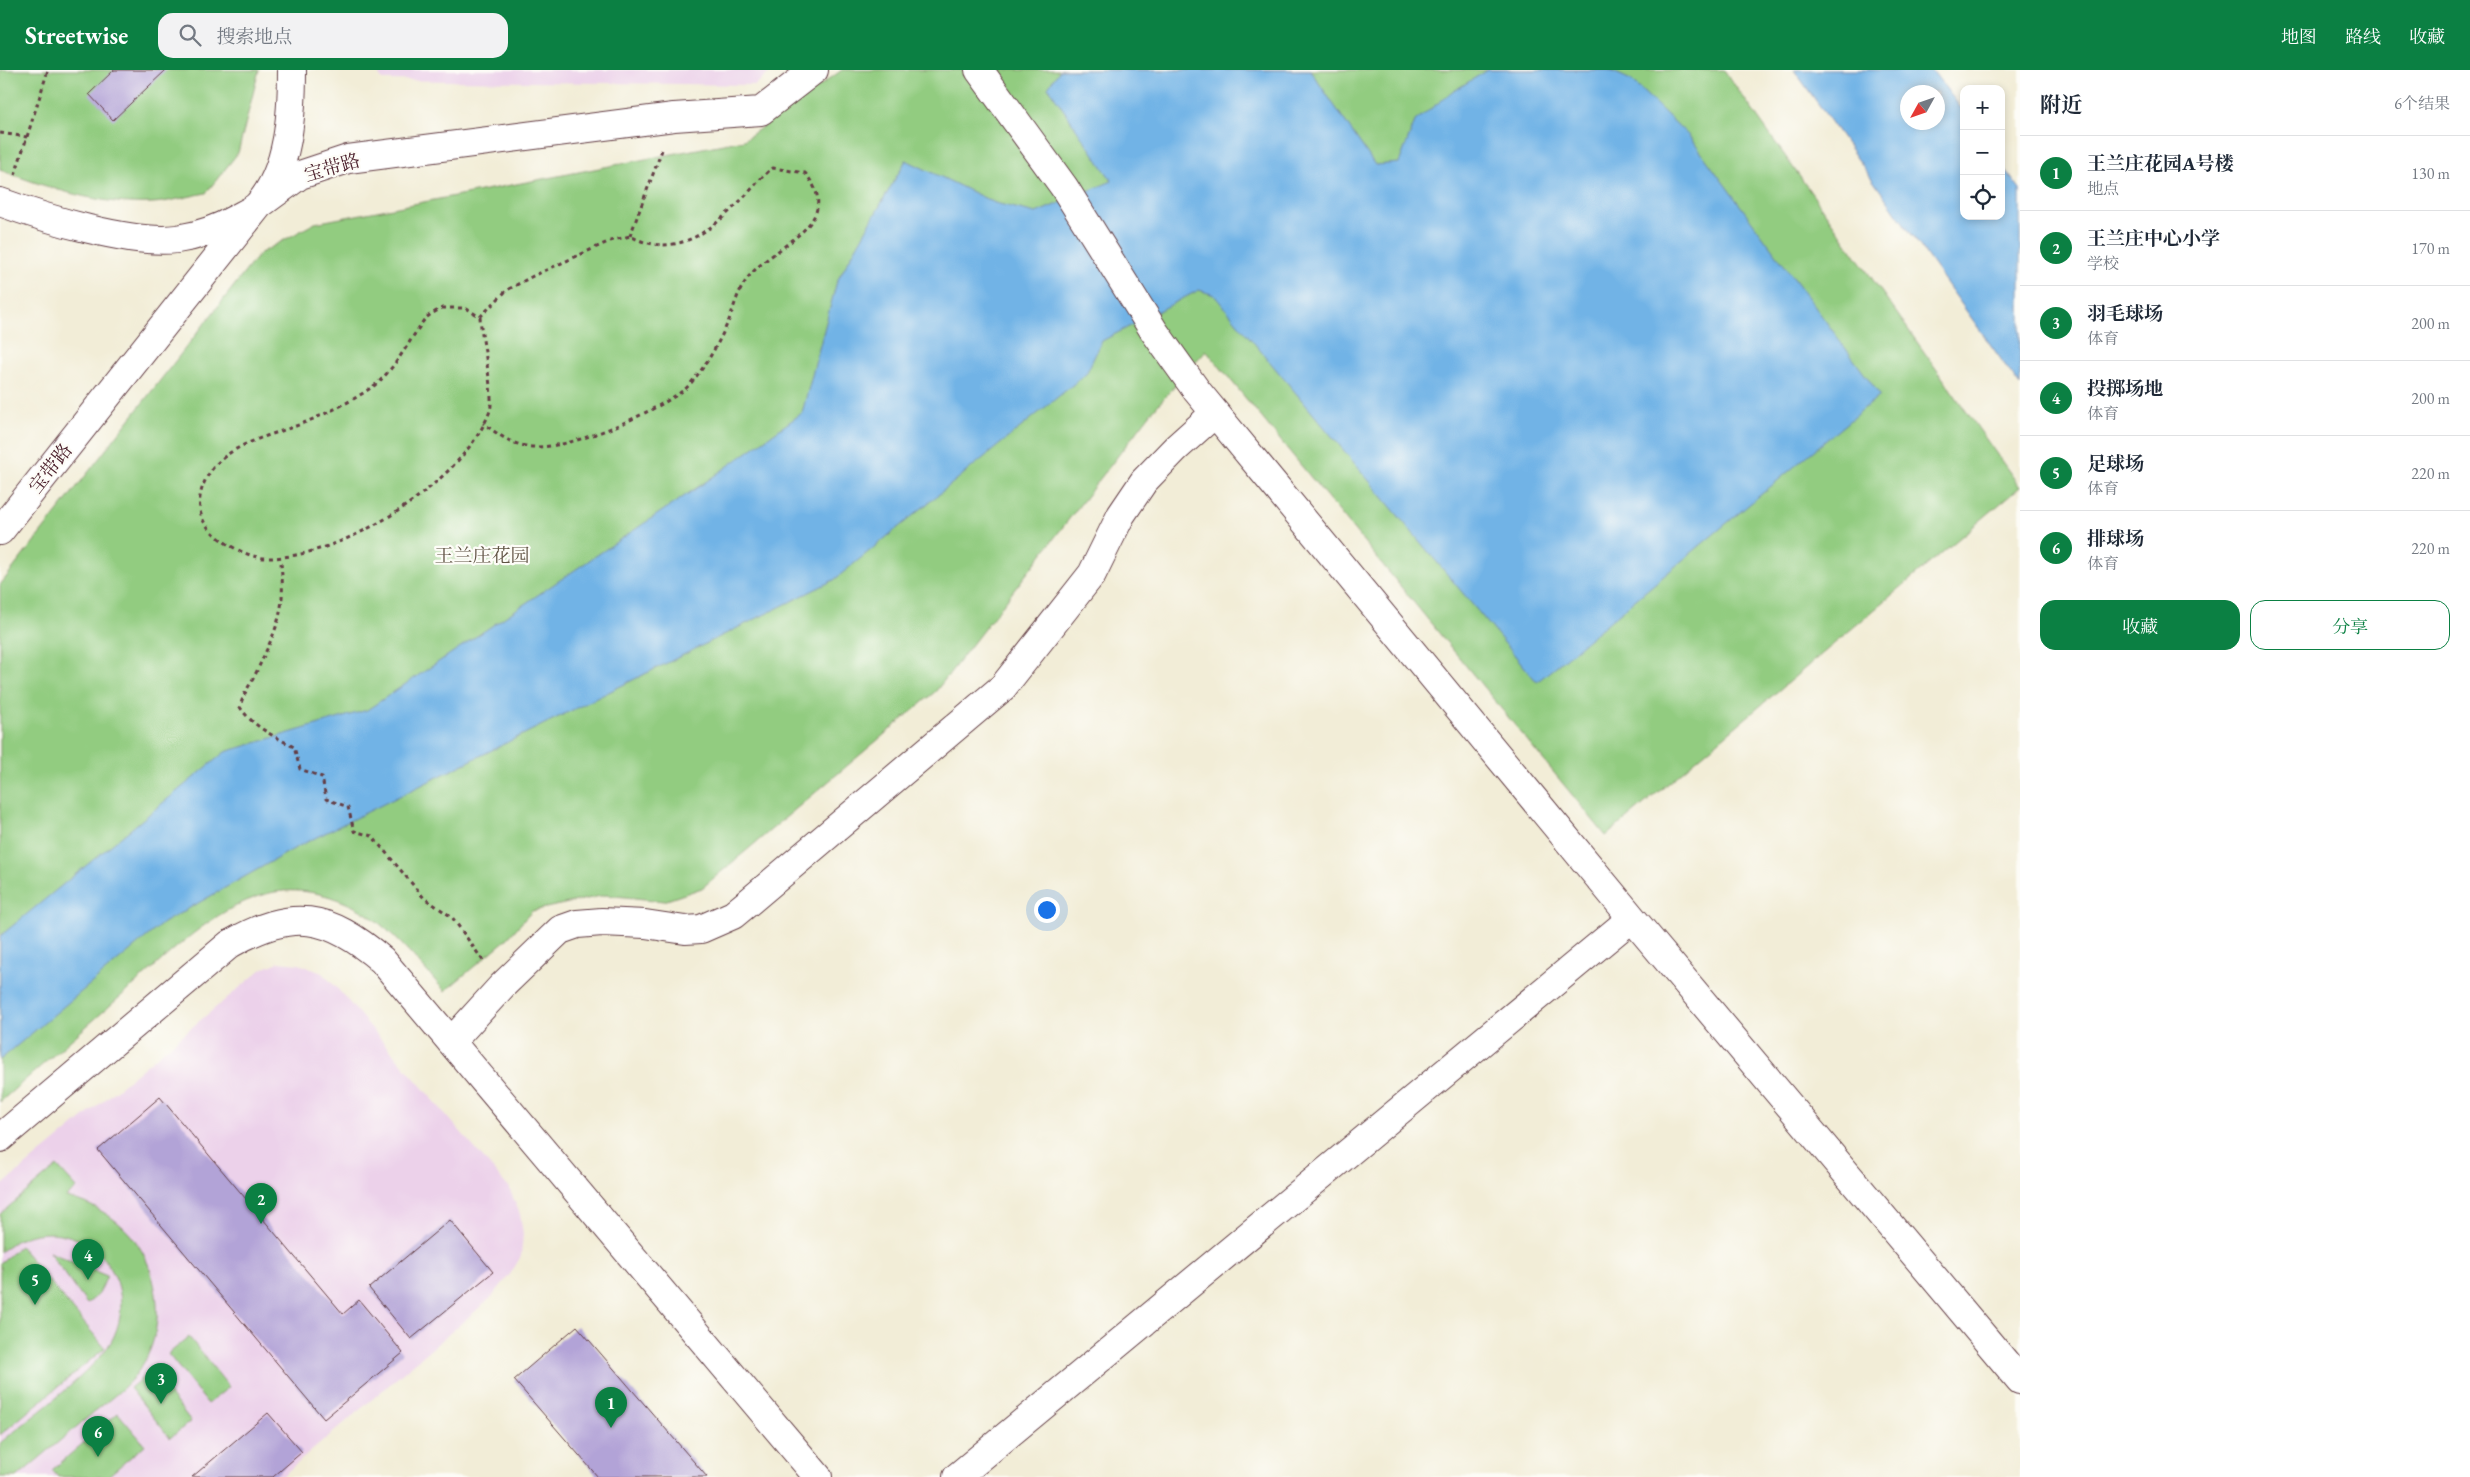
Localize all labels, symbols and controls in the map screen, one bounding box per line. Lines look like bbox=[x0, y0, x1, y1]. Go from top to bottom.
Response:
search box bbox=[158, 13, 508, 58]
text: Streetwise bbox=[25, 20, 128, 51]
icon: search bbox=[176, 21, 204, 49]
text: 搜索地点 bbox=[216, 24, 292, 49]
text: 地图 bbox=[2281, 25, 2317, 48]
text: 路线 bbox=[2345, 25, 2381, 48]
text: 收藏 bbox=[2409, 25, 2445, 48]
north arrow bbox=[1900, 85, 1945, 130]
map controls bbox=[1960, 85, 2005, 220]
button: + bbox=[1960, 85, 2005, 130]
text: 附近 bbox=[2040, 91, 2082, 118]
text: 6个结果 bbox=[2394, 93, 2450, 114]
button: − bbox=[1960, 130, 2005, 175]
street label: 宝带路 bbox=[301, 148, 363, 187]
text: 王兰庄花园A号楼 bbox=[2087, 151, 2234, 176]
text: 1 bbox=[2052, 163, 2060, 184]
text: 130 m bbox=[2411, 163, 2450, 184]
button: locate bbox=[1960, 175, 2005, 220]
text: 地点 bbox=[2087, 178, 2119, 199]
text: 王兰庄中心小学 bbox=[2087, 226, 2220, 251]
text: 2 bbox=[2052, 238, 2060, 259]
text: 170 m bbox=[2411, 238, 2450, 259]
text: 学校 bbox=[2087, 253, 2119, 274]
text: 羽毛球场 bbox=[2087, 301, 2163, 326]
text: 3 bbox=[2052, 313, 2060, 334]
text: 200 m bbox=[2411, 313, 2450, 334]
text: 体育 bbox=[2087, 328, 2119, 349]
text: 投掷场地 bbox=[2087, 376, 2163, 401]
text: 4 bbox=[2052, 388, 2060, 409]
text: 200 m bbox=[2411, 388, 2450, 409]
text: 体育 bbox=[2087, 403, 2119, 424]
street label: 宝带路 bbox=[23, 438, 78, 498]
text: 足球场 bbox=[2087, 451, 2144, 476]
text: 5 bbox=[2052, 463, 2060, 484]
text: 220 m bbox=[2411, 463, 2450, 484]
text: 体育 bbox=[2087, 478, 2119, 499]
text: 排球场 bbox=[2087, 526, 2144, 551]
text: 6 bbox=[2052, 538, 2060, 559]
text: 220 m bbox=[2411, 538, 2450, 559]
park label: 王兰庄花园 bbox=[434, 543, 530, 568]
text: 体育 bbox=[2087, 553, 2119, 574]
button: 收藏 bbox=[2040, 600, 2240, 650]
button: 分享 bbox=[2250, 600, 2450, 650]
your location bbox=[1034, 897, 1060, 923]
pin: 2 bbox=[245, 1183, 277, 1224]
pin: 4 bbox=[72, 1239, 104, 1280]
pin: 5 bbox=[19, 1264, 51, 1305]
pin: 3 bbox=[145, 1363, 177, 1404]
pin: 1 bbox=[595, 1387, 627, 1428]
pin: 6 bbox=[82, 1416, 114, 1457]

